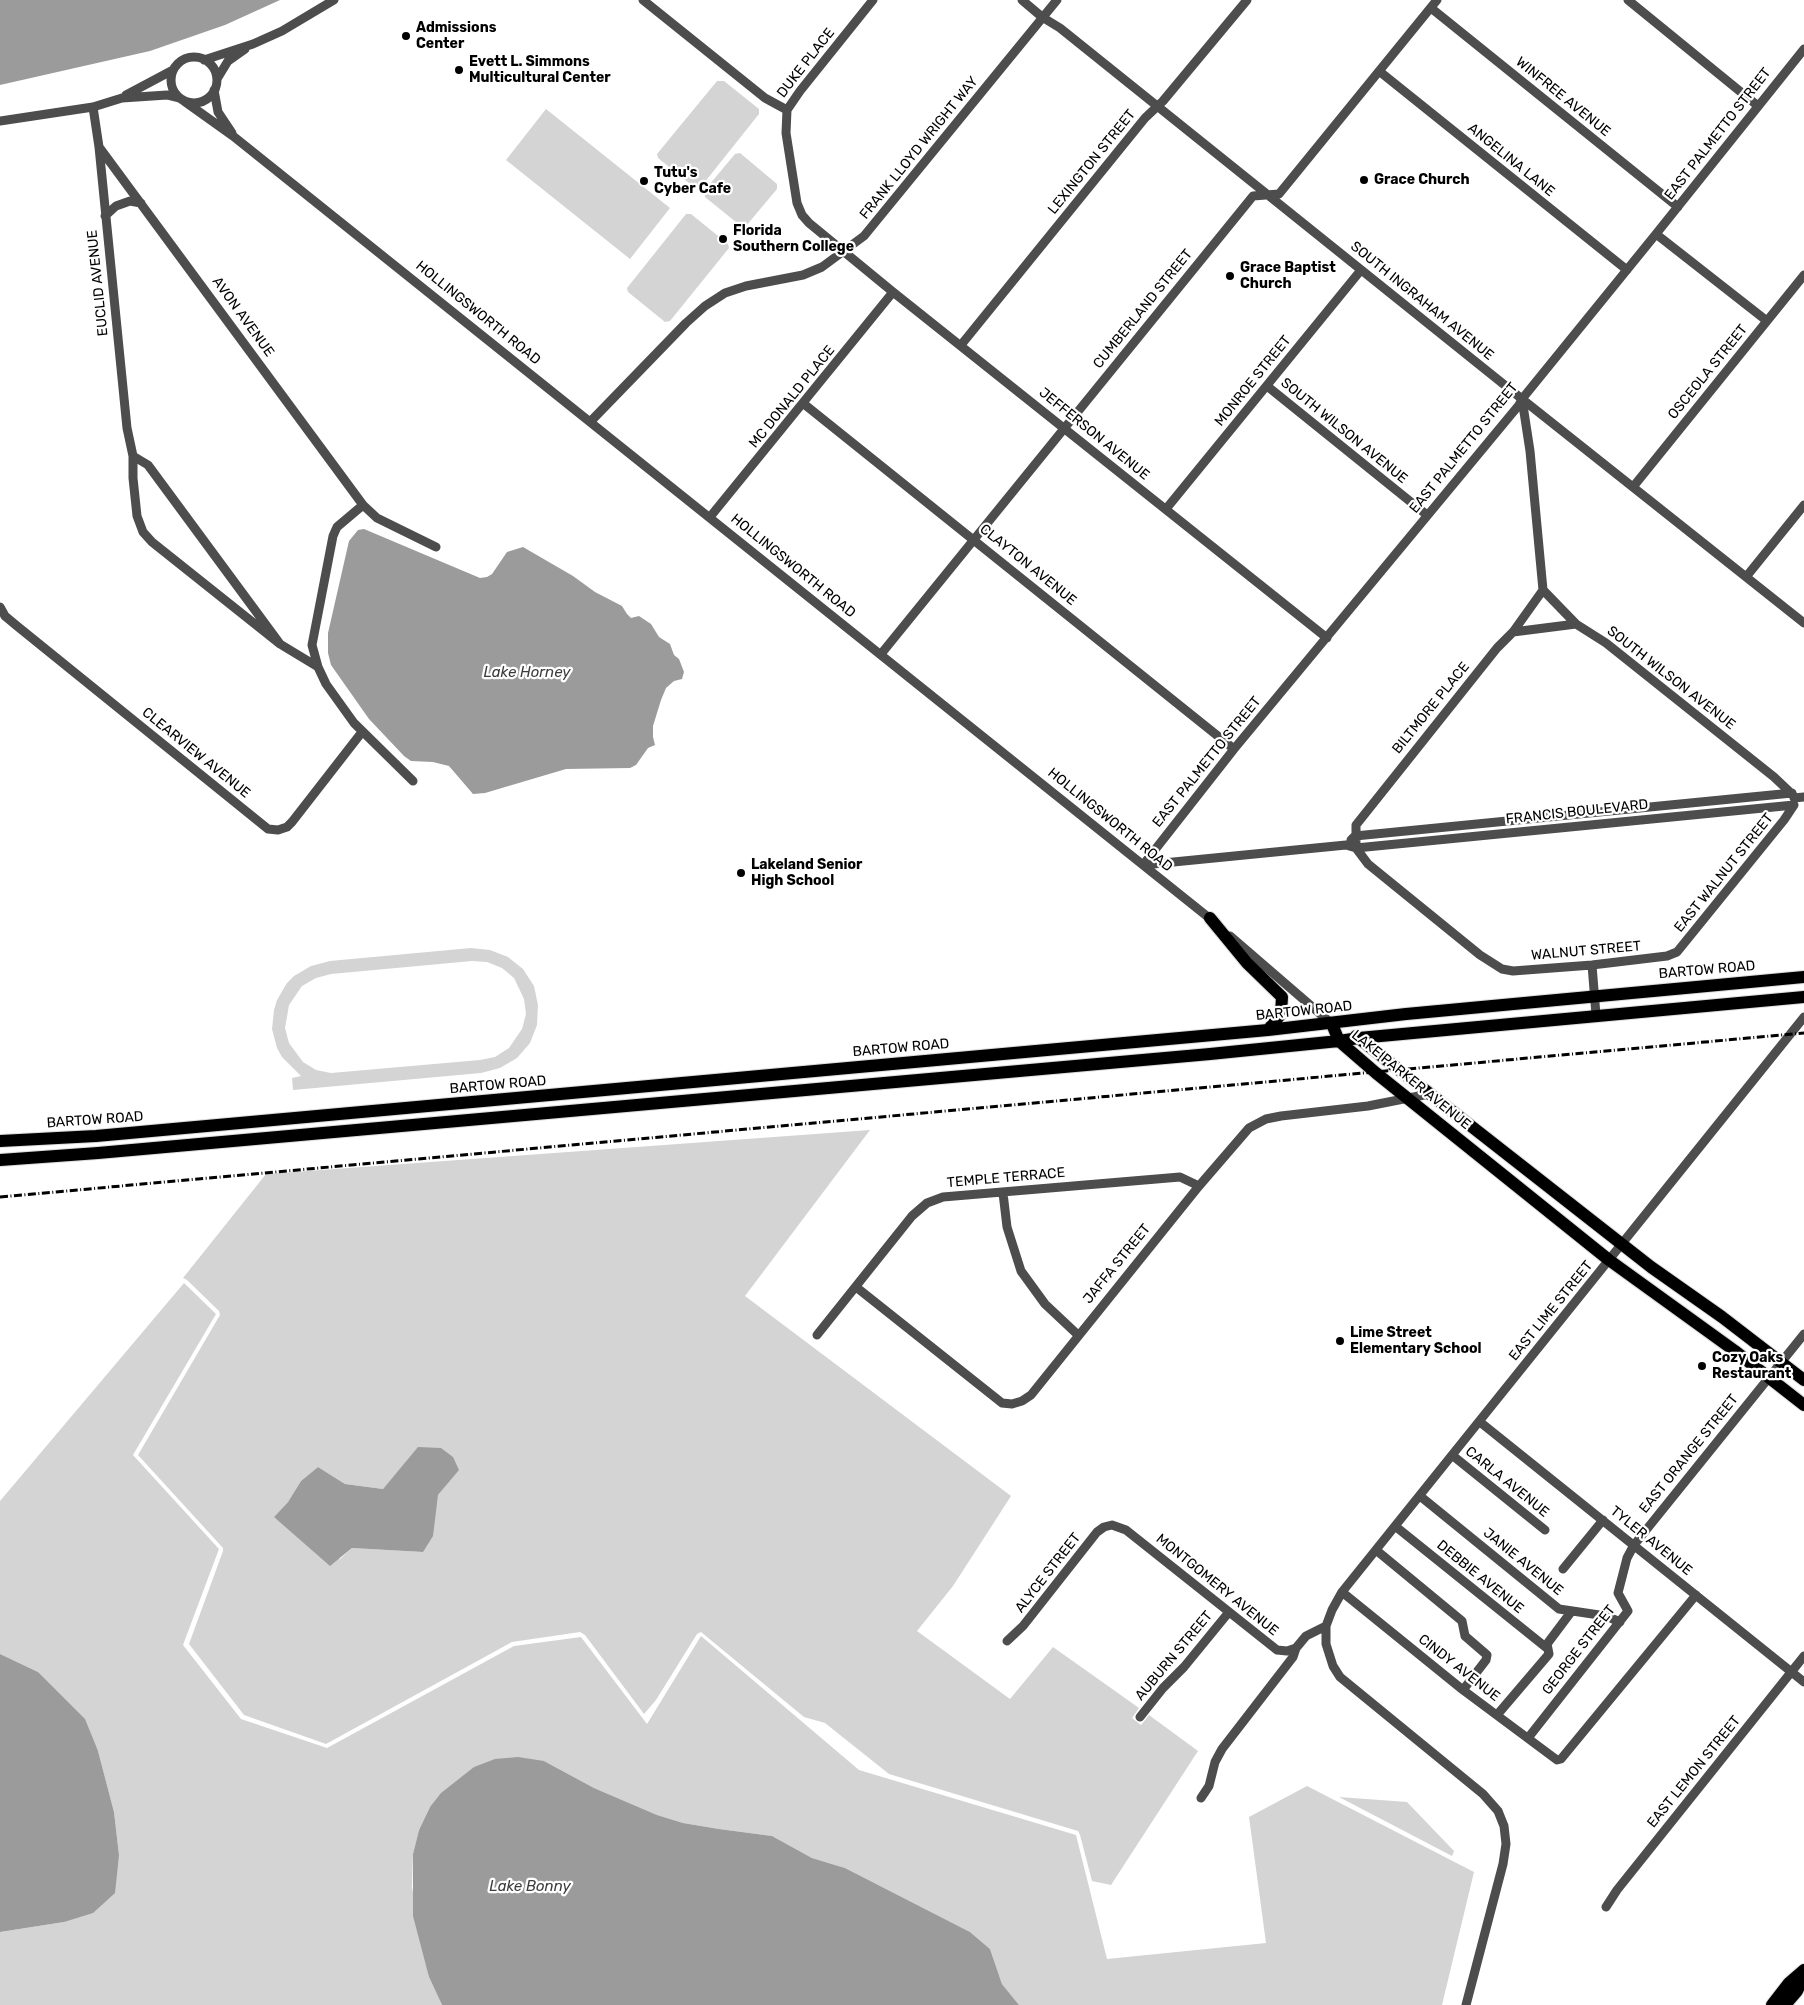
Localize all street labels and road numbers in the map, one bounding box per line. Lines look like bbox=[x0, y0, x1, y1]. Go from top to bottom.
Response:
street label: DUKE PLACE bbox=[774, 25, 838, 101]
street label: WINFREE AVENUE bbox=[1512, 54, 1614, 140]
street label: EAST PALMETTO STREET bbox=[1661, 65, 1775, 203]
street label: FRANK LLOYD WRIGHT WAY bbox=[856, 73, 982, 223]
street label: LEXINGTON STREET bbox=[1045, 106, 1139, 218]
street label: ANGELINA LANE bbox=[1464, 120, 1558, 200]
street label: EUCLID AVENUE bbox=[84, 229, 112, 337]
street label: SOUTH INGRAHAM AVENUE bbox=[1347, 238, 1497, 364]
street label: CUMBERLAND STREET bbox=[1090, 246, 1196, 372]
street label: HOLLINGSWORTH ROAD bbox=[412, 258, 544, 368]
street label: AVON AVENUE bbox=[208, 274, 278, 360]
street label: OSCEOLA STREET bbox=[1665, 321, 1751, 423]
street label: MONROE STREET bbox=[1211, 332, 1295, 430]
street label: MC DONALD PLACE bbox=[746, 342, 838, 452]
street label: SOUTH WILSON AVENUE bbox=[1277, 375, 1411, 487]
street label: EAST PALMETTO STREET bbox=[1406, 379, 1522, 517]
street label: JEFFERSON AVENUE bbox=[1035, 384, 1153, 484]
street label: HOLLINGSWORTH ROAD bbox=[727, 511, 859, 621]
street label: CLAYTON AVENUE bbox=[976, 521, 1080, 609]
street label: SOUTH WILSON AVENUE bbox=[1604, 623, 1738, 733]
street label: BILTMORE PLACE bbox=[1389, 659, 1473, 757]
street label: EAST PALMETTO STREET bbox=[1149, 693, 1265, 831]
street label: CLEARVIEW AVENUE bbox=[138, 704, 254, 802]
street label: HOLLINGSWORTH ROAD bbox=[1044, 765, 1176, 875]
street label: FRANCIS BOULEVARD bbox=[1505, 796, 1649, 828]
street label: EAST WALNUT STREET bbox=[1671, 810, 1777, 936]
street label: WALNUT STREET bbox=[1530, 938, 1642, 964]
street label: BARTOW ROAD bbox=[1658, 957, 1756, 983]
street label: BARTOW ROAD bbox=[1255, 998, 1353, 1024]
street label: LAKE PARKER AVENUE bbox=[1348, 1027, 1474, 1133]
street label: BARTOW ROAD bbox=[852, 1035, 950, 1061]
street label: BARTOW ROAD bbox=[449, 1072, 547, 1098]
street label: BARTOW ROAD bbox=[46, 1108, 144, 1132]
street label: TEMPLE TERRACE bbox=[946, 1164, 1066, 1192]
street label: JAFFA STREET bbox=[1080, 1221, 1154, 1307]
street label: EAST LIME STREET bbox=[1506, 1258, 1596, 1364]
street label: EAST ORANGE STREET bbox=[1636, 1391, 1742, 1517]
street label: CARLA AVENUE bbox=[1462, 1443, 1552, 1521]
street label: TYLER AVENUE bbox=[1607, 1503, 1695, 1579]
street label: JANIE AVENUE bbox=[1480, 1525, 1566, 1599]
street label: ALYCE STREET bbox=[1012, 1530, 1084, 1616]
street label: MONTGOMERY AVENUE bbox=[1152, 1530, 1282, 1640]
street label: DEBBIE AVENUE bbox=[1433, 1537, 1527, 1617]
street label: GEORGE STREET bbox=[1539, 1602, 1619, 1698]
street label: AUBURN STREET bbox=[1132, 1608, 1216, 1704]
street label: CINDY AVENUE bbox=[1415, 1631, 1503, 1705]
street label: EAST LEMON STREET bbox=[1644, 1713, 1744, 1831]

